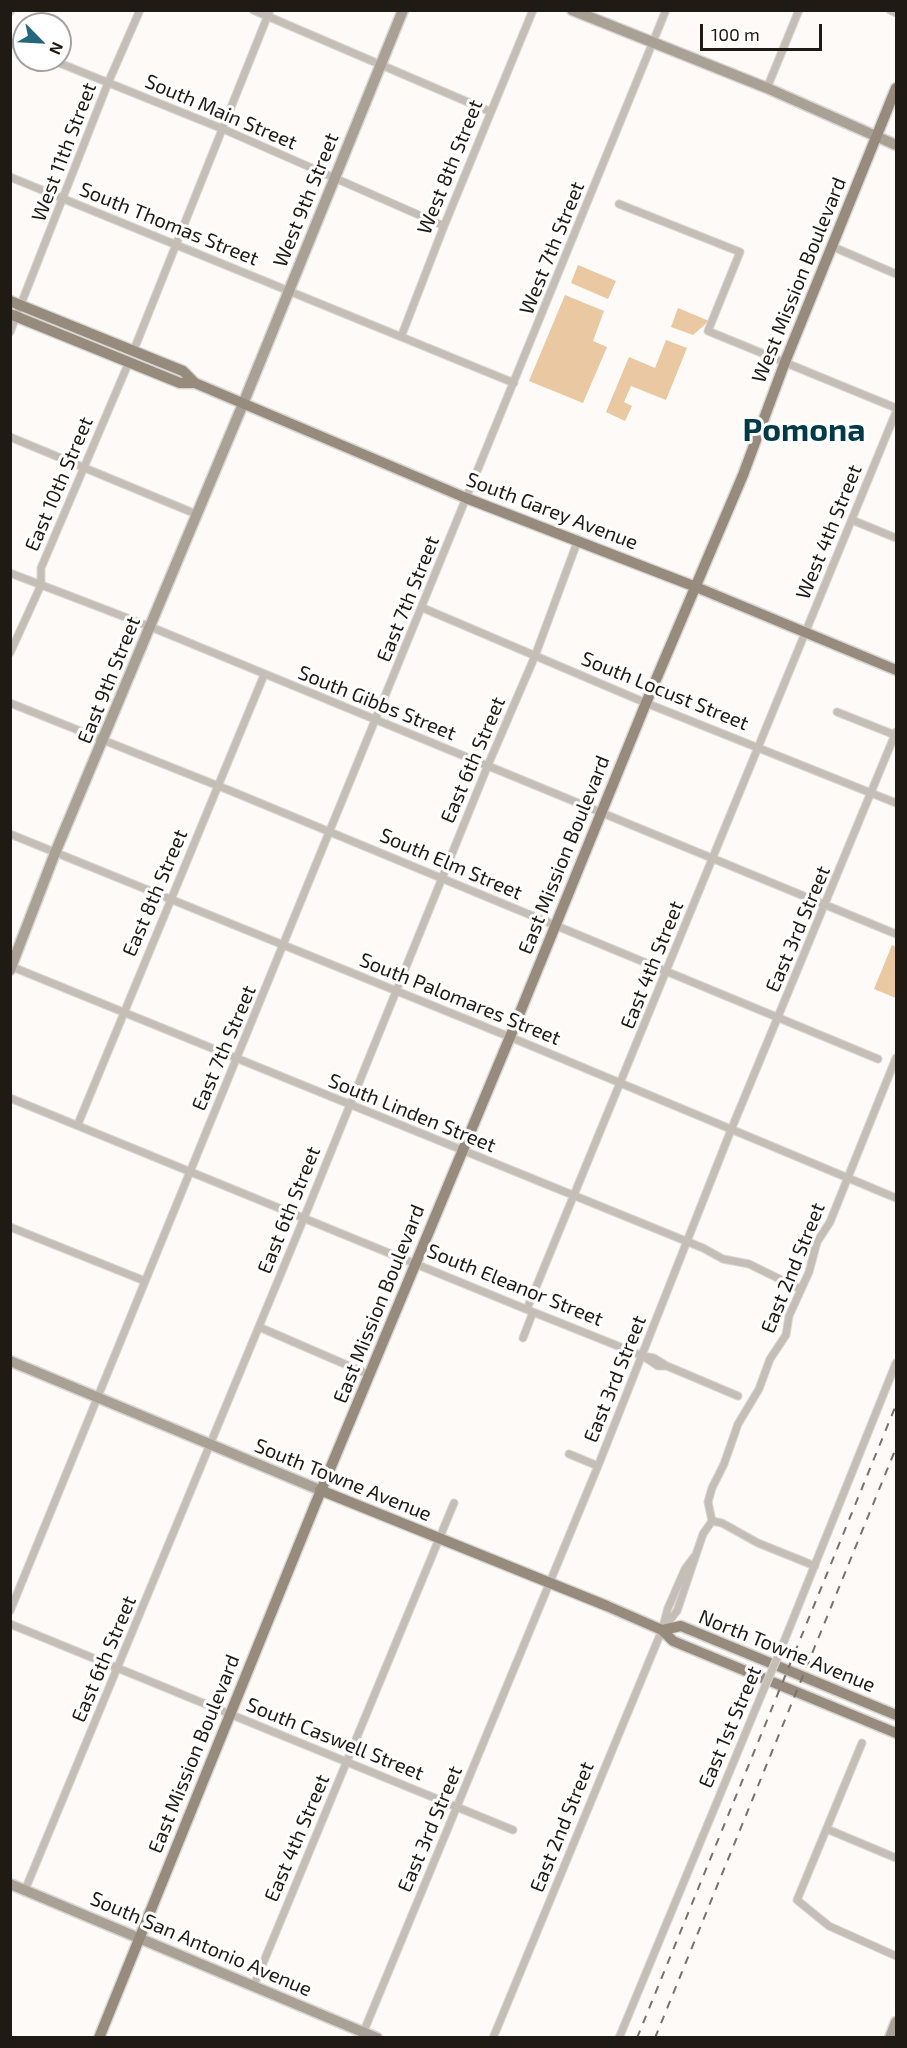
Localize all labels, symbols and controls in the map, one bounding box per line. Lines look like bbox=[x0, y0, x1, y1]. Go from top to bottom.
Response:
north arrow bbox=[12, 12, 72, 72]
scale bar bbox=[703, 12, 824, 50]
text: 100 m bbox=[711, 23, 760, 45]
text: N bbox=[46, 40, 68, 58]
street label: South Main Street bbox=[141, 69, 301, 155]
street label: West 11th Street bbox=[26, 79, 102, 225]
street label: West 8th Street bbox=[412, 96, 488, 238]
street label: West 9th Street bbox=[268, 130, 344, 270]
street label: West Mission Boulevard bbox=[747, 174, 851, 386]
street label: South Thomas Street bbox=[76, 177, 262, 271]
street label: West 7th Street bbox=[514, 178, 590, 318]
district label: Pomona bbox=[742, 411, 866, 449]
street label: East 10th Street bbox=[20, 413, 98, 555]
street label: West 4th Street bbox=[791, 461, 867, 603]
street label: South Garey Avenue bbox=[463, 467, 641, 555]
street label: East 7th Street bbox=[372, 532, 444, 666]
street label: East 9th Street bbox=[73, 613, 145, 747]
street label: South Locust Street bbox=[578, 646, 752, 736]
street label: South Gibbs Street bbox=[295, 660, 459, 746]
street label: East 6th Street bbox=[436, 693, 510, 827]
street label: East Mission Boulevard bbox=[513, 752, 615, 958]
street label: South Elm Street bbox=[376, 823, 526, 905]
street label: East 8th Street bbox=[117, 826, 193, 960]
street label: East 3rd Street bbox=[761, 862, 835, 996]
street label: East 4th Street bbox=[615, 897, 689, 1033]
street label: South Palomares Street bbox=[356, 948, 564, 1050]
street label: East 7th Street bbox=[187, 982, 261, 1114]
street label: South Linden Street bbox=[325, 1068, 499, 1158]
street label: East 6th Street bbox=[253, 1143, 325, 1277]
street label: East 2nd Street bbox=[756, 1199, 830, 1337]
street label: East Mission Boulevard bbox=[328, 1201, 430, 1407]
street label: South Eleanor Street bbox=[424, 1239, 606, 1331]
street label: East 3rd Street bbox=[579, 1312, 651, 1446]
street label: South Towne Avenue bbox=[251, 1434, 435, 1526]
street label: East 6th Street bbox=[67, 1592, 141, 1726]
street label: North Towne Avenue bbox=[695, 1605, 879, 1697]
street label: East Mission Boulevard bbox=[143, 1651, 245, 1857]
street label: East 1st Street bbox=[694, 1662, 766, 1792]
street label: South Caswell Street bbox=[243, 1692, 427, 1786]
street label: East 2nd Street bbox=[525, 1758, 599, 1896]
street label: East 3rd Street bbox=[393, 1762, 467, 1896]
street label: East 4th Street bbox=[259, 1771, 335, 1905]
street label: South San Antonio Avenue bbox=[87, 1886, 315, 2002]

